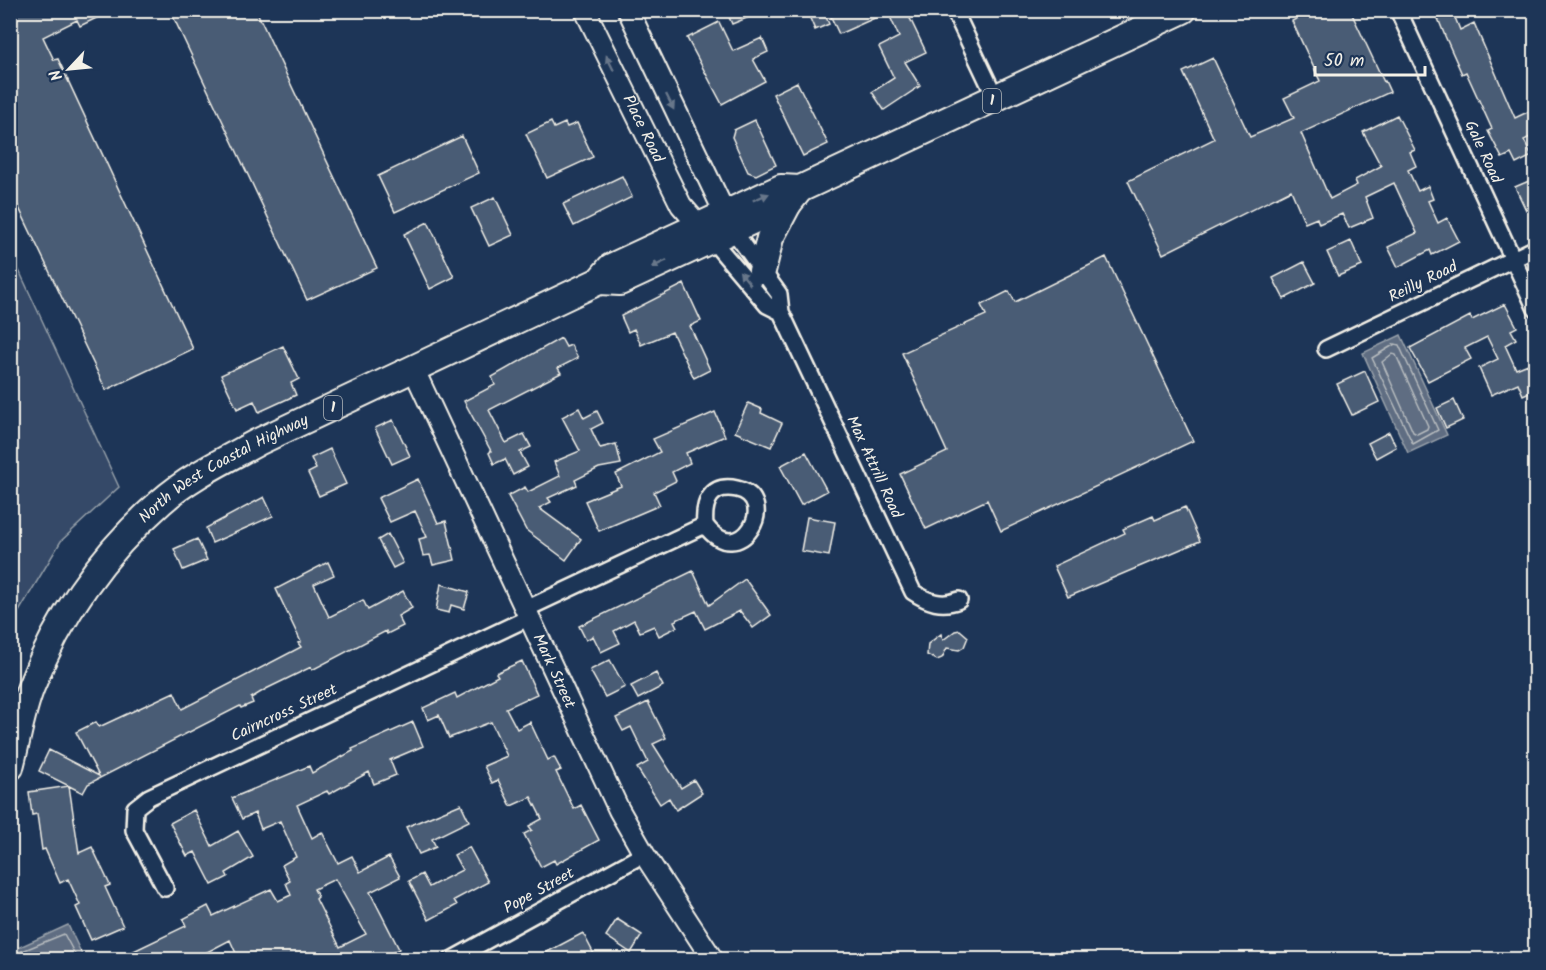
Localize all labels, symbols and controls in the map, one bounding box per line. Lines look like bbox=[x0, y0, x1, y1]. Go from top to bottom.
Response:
north arrow bbox=[39, 39, 99, 99]
scale bar bbox=[1315, 39, 1424, 77]
text: 50 m bbox=[1324, 47, 1364, 76]
one-way arrow bbox=[605, 55, 614, 72]
text: N bbox=[43, 65, 70, 85]
road number: 1 bbox=[983, 89, 1001, 113]
street label: Place Road bbox=[616, 90, 671, 168]
one-way arrow bbox=[665, 93, 674, 110]
street label: Gale Road bbox=[1458, 116, 1509, 189]
one-way arrow bbox=[753, 192, 770, 201]
street label: Reilly Road bbox=[1384, 254, 1463, 309]
one-way arrow bbox=[650, 260, 667, 269]
one-way arrow bbox=[739, 271, 752, 286]
road number: 1 bbox=[324, 396, 342, 420]
street label: North West Coastal Highway bbox=[133, 407, 313, 529]
street label: Max Attrill Road bbox=[839, 411, 909, 523]
street label: Mark Street bbox=[526, 629, 583, 713]
street label: Cairncross Street bbox=[227, 677, 342, 749]
street label: Pope Street bbox=[499, 861, 580, 921]

